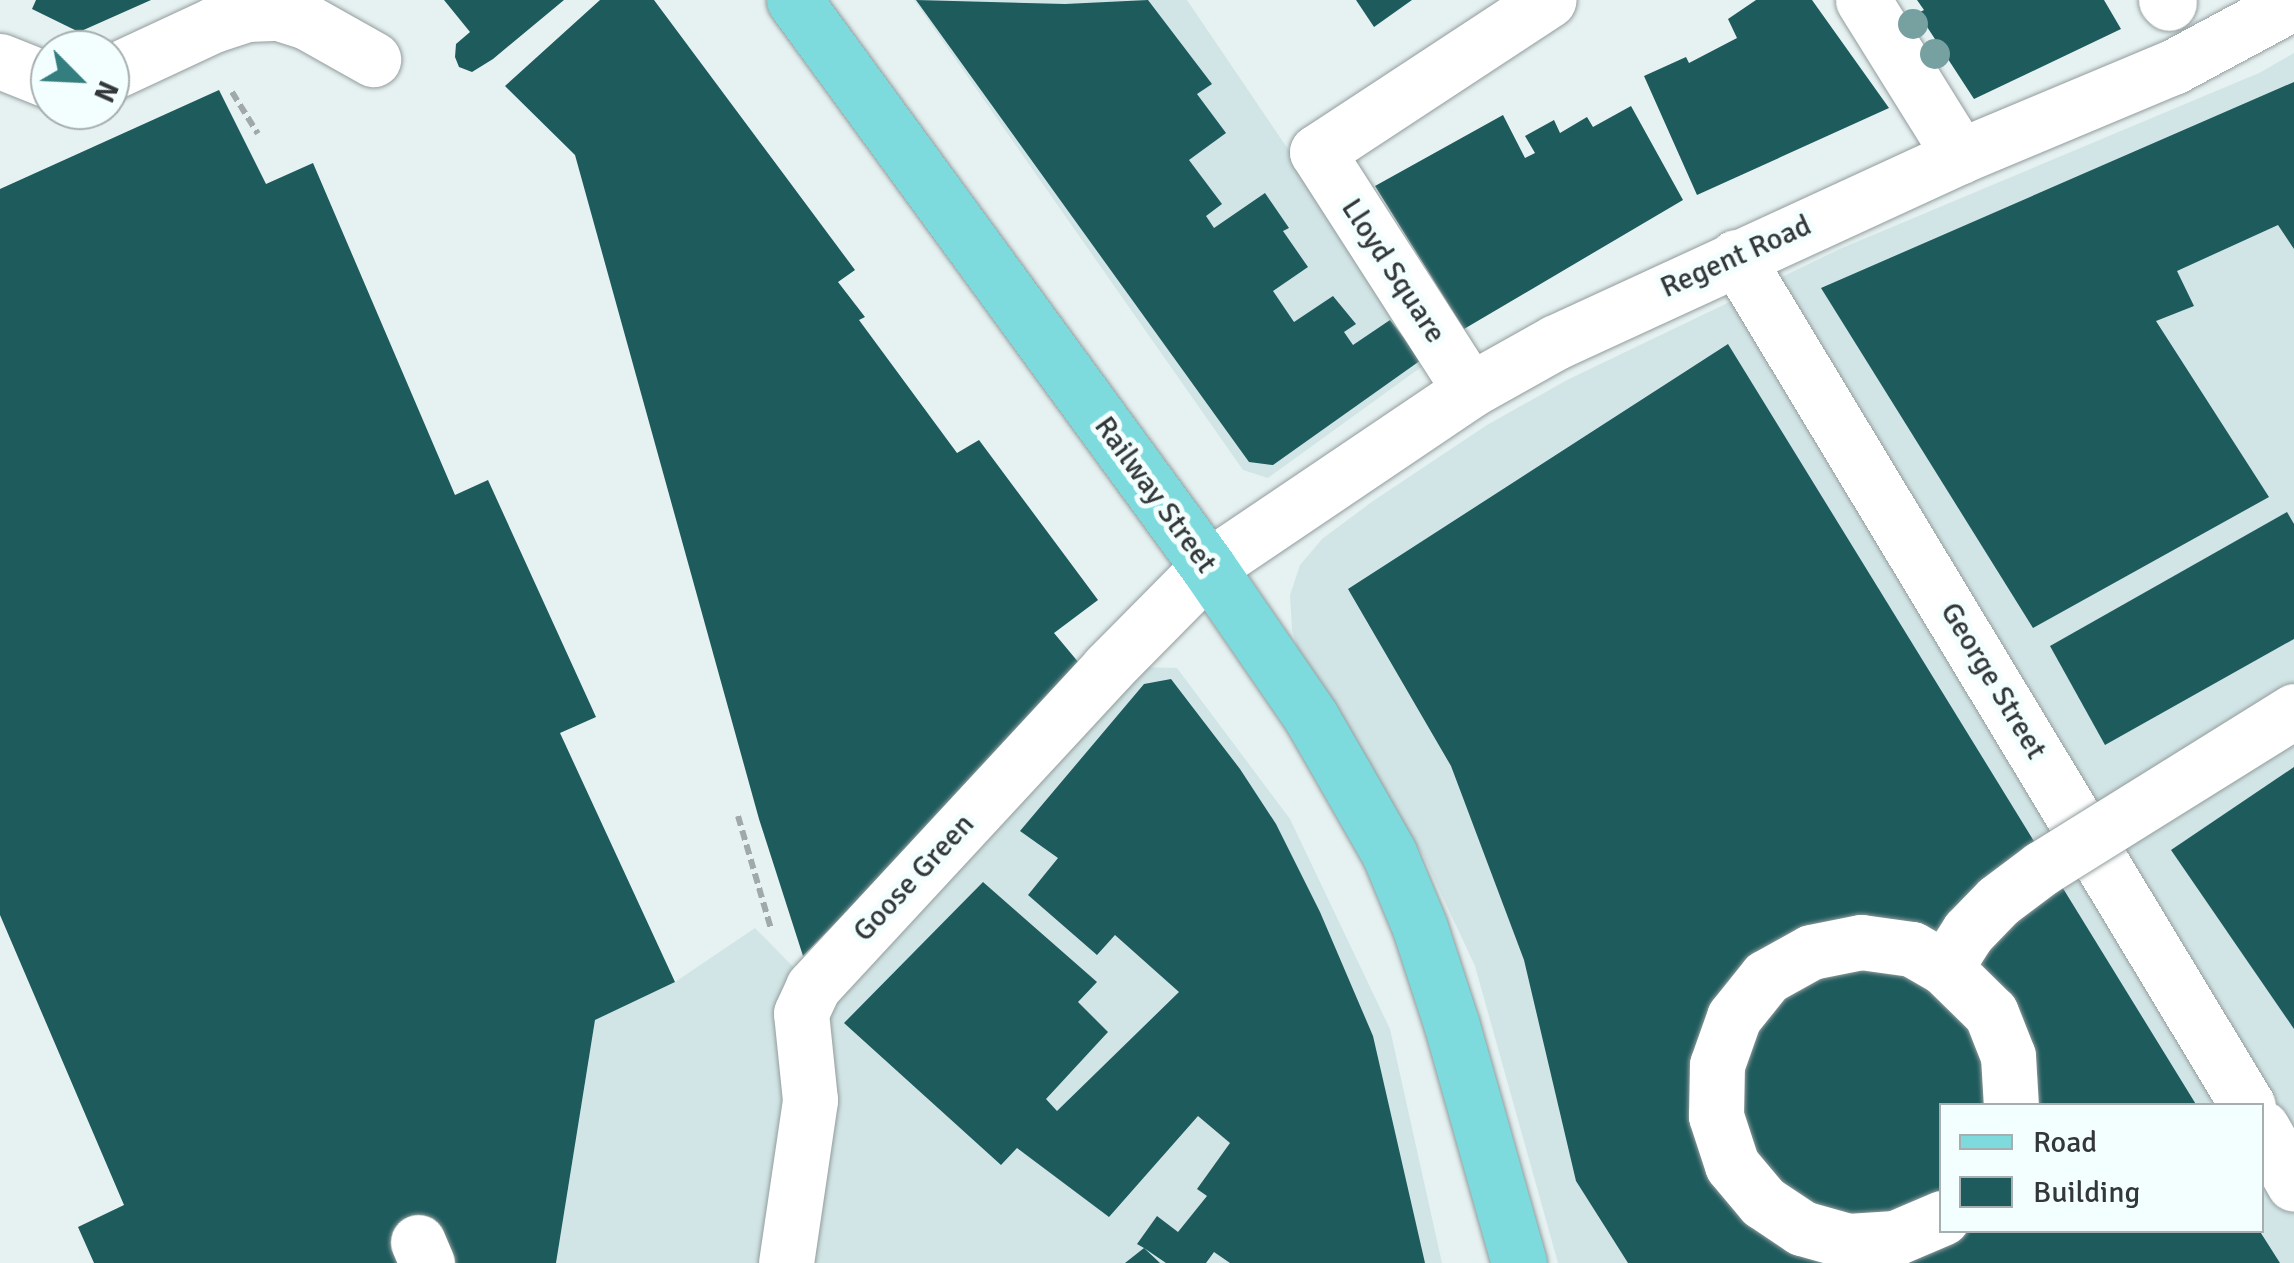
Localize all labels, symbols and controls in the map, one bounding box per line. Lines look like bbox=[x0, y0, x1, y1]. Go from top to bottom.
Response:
north arrow bbox=[30, 30, 130, 130]
text: N bbox=[86, 76, 125, 107]
street label: Lloyd Square bbox=[1333, 192, 1453, 350]
street label: Regent Road bbox=[1655, 208, 1817, 306]
street label: Railway Street bbox=[1086, 410, 1224, 580]
street label: George Street bbox=[1932, 596, 2054, 766]
street label: Goose Green bbox=[846, 807, 982, 949]
legend bbox=[1939, 1103, 2264, 1233]
text: Road bbox=[2033, 1124, 2097, 1161]
text: Building bbox=[2033, 1174, 2140, 1211]

